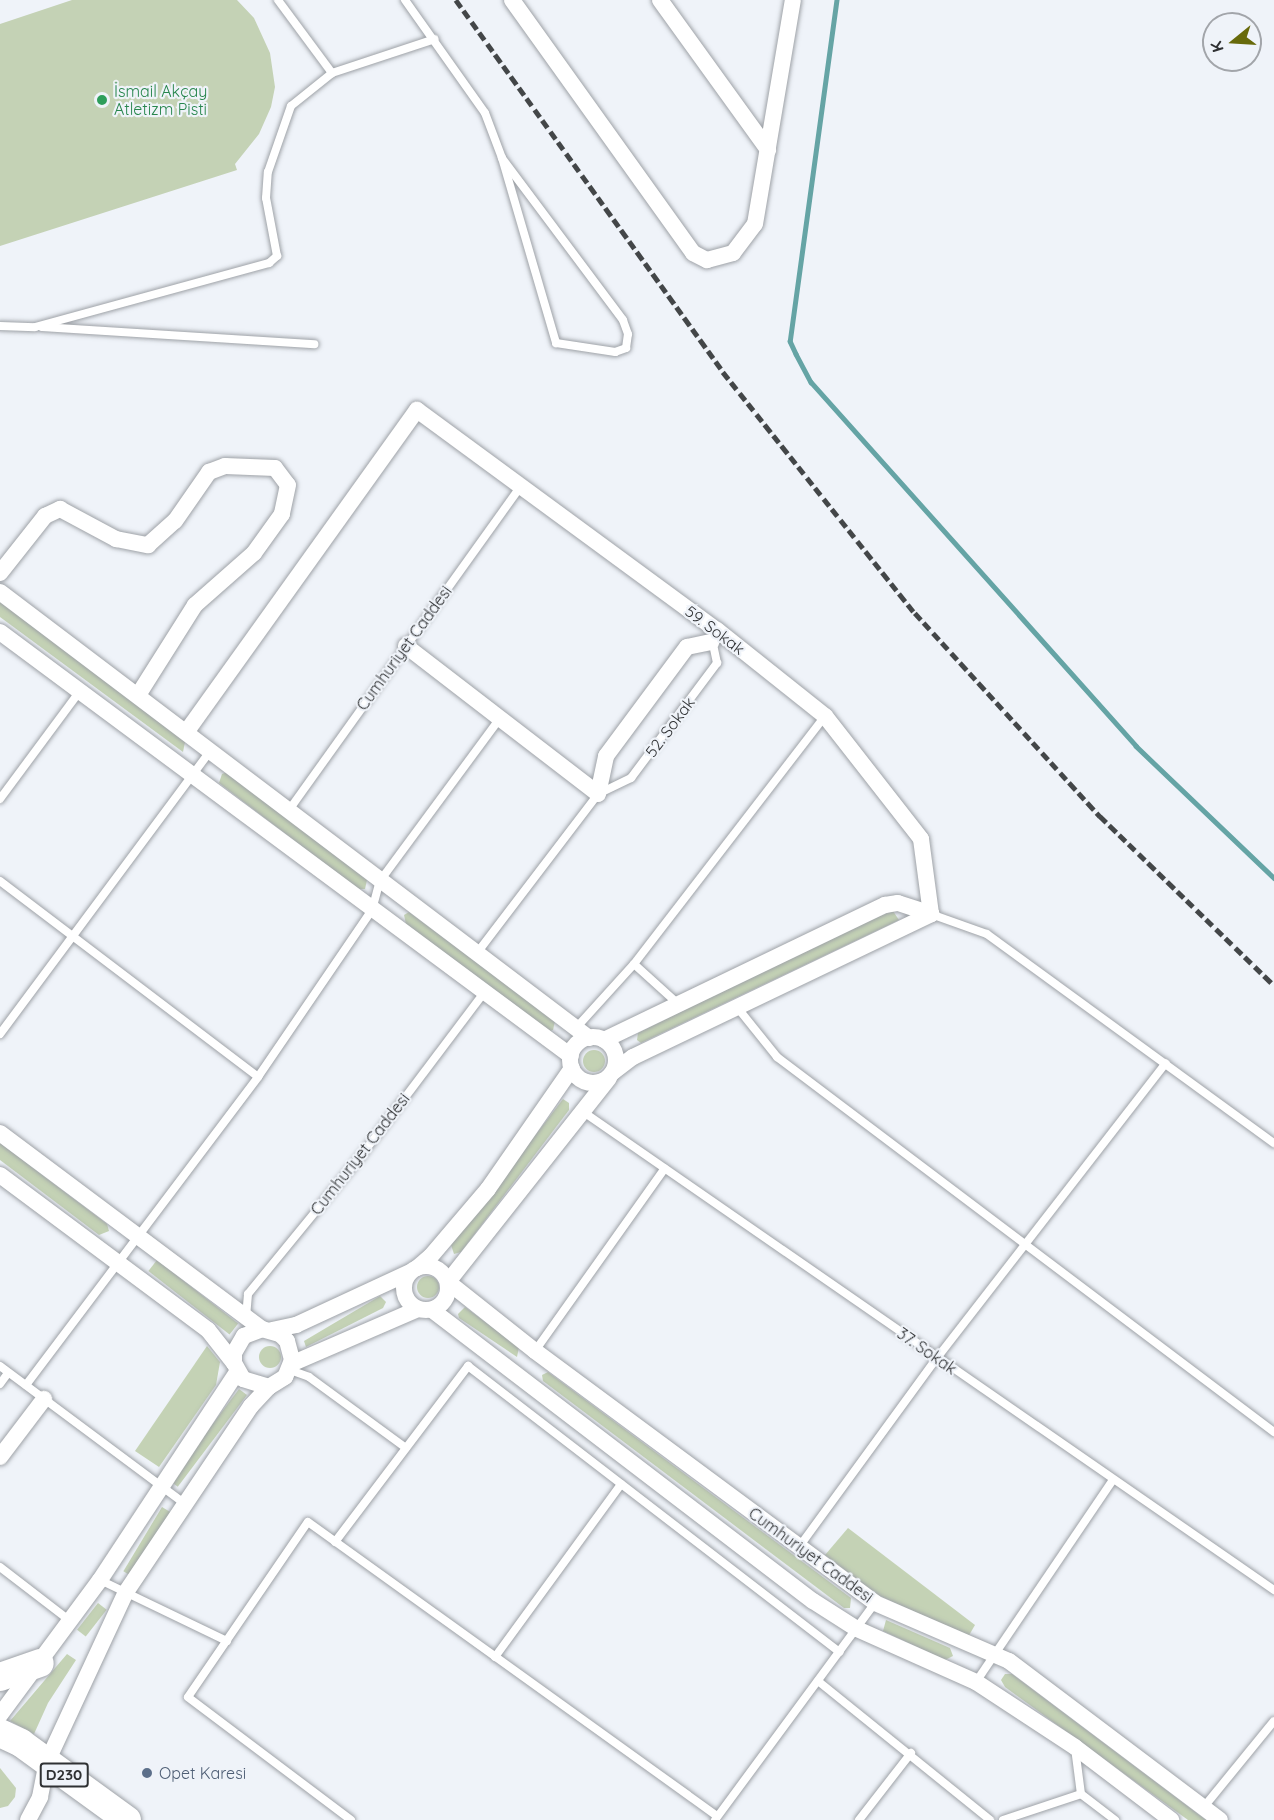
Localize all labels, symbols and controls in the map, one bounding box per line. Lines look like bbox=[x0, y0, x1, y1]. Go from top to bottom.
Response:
north arrow bbox=[1202, 12, 1262, 72]
text: K bbox=[1206, 39, 1228, 55]
place label: İsmail Akçay Atletizm Pisti bbox=[114, 81, 207, 119]
marker: İsmail Akçay Atletizm Pisti bbox=[95, 93, 109, 107]
street label: Cumhuriyet Caddesi bbox=[352, 582, 456, 714]
street label: 59. Sokak bbox=[681, 601, 749, 659]
street label: 52. Sokak bbox=[641, 693, 699, 761]
street label: Cumhuriyet Caddesi bbox=[306, 1089, 414, 1219]
street label: 37. Sokak bbox=[894, 1324, 960, 1378]
street label: Cumhuriyet Caddesi bbox=[745, 1503, 877, 1607]
road number: D230 bbox=[38, 1763, 90, 1787]
place label: Opet Karesi bbox=[159, 1763, 246, 1783]
marker: Opet Karesi bbox=[140, 1766, 154, 1780]

